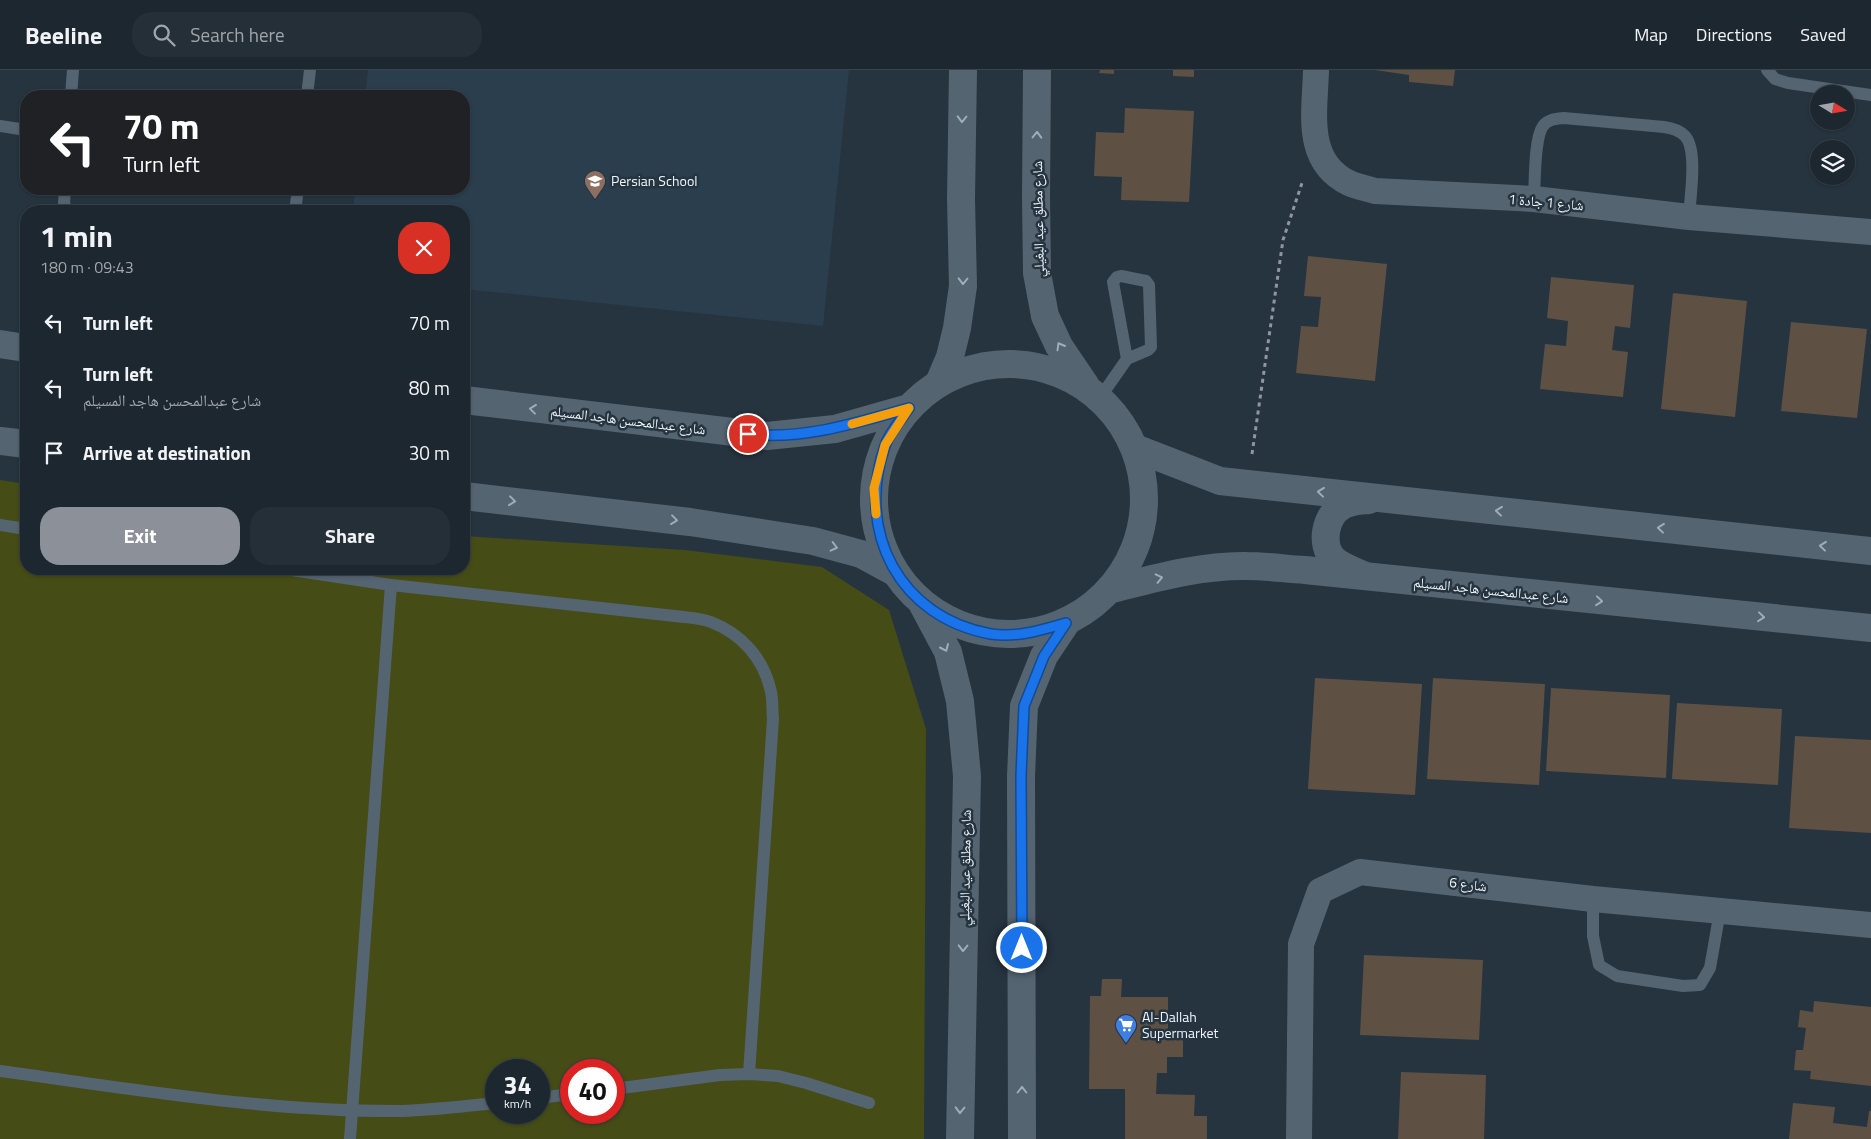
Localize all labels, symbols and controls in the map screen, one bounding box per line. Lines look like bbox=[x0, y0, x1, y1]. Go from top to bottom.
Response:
search box bbox=[132, 12, 482, 57]
text: Beeline bbox=[25, 17, 102, 53]
text: Search here bbox=[190, 20, 285, 49]
icon: search bbox=[150, 21, 178, 49]
text: Map bbox=[1634, 21, 1668, 48]
text: Directions bbox=[1696, 21, 1772, 48]
text: Saved bbox=[1800, 21, 1846, 48]
north arrow bbox=[1810, 85, 1855, 130]
map controls bbox=[1810, 85, 1855, 185]
text: 70 m bbox=[123, 99, 199, 153]
icon: left bbox=[40, 110, 105, 175]
one-way arrow bbox=[957, 115, 967, 123]
one-way arrow bbox=[1031, 131, 1042, 139]
button: layers bbox=[1810, 140, 1855, 185]
text: Turn left bbox=[123, 147, 200, 181]
street label: شارع مطلق عيد البغيلي bbox=[1026, 161, 1051, 277]
school or university icon: Persian School bbox=[583, 169, 607, 200]
place label: Persian School bbox=[611, 170, 698, 191]
street label: شارع 1 جادة 1 bbox=[1508, 188, 1585, 215]
text: 1 min bbox=[40, 213, 113, 259]
button: close bbox=[398, 222, 450, 274]
text: 180 m · 09:43 bbox=[40, 255, 134, 279]
one-way arrow bbox=[957, 277, 968, 285]
text: Turn left bbox=[83, 308, 153, 337]
text: 70 m bbox=[409, 308, 450, 337]
icon: left bbox=[40, 309, 68, 337]
one-way arrow bbox=[1057, 342, 1067, 351]
text: Turn left bbox=[83, 359, 153, 388]
text: 80 m bbox=[409, 373, 450, 402]
icon: left bbox=[40, 374, 68, 402]
text: شارع عبدالمحسن هاجد المسيلم bbox=[83, 388, 261, 412]
street label: شارع عبدالمحسن هاجد المسيلم bbox=[549, 400, 707, 439]
one-way arrow bbox=[528, 404, 536, 415]
pin bbox=[727, 413, 769, 455]
icon: arrive bbox=[734, 420, 762, 448]
text: Arrive at destination bbox=[83, 438, 251, 467]
text: 30 m bbox=[409, 438, 450, 467]
icon: arrive bbox=[40, 439, 68, 467]
one-way arrow bbox=[1316, 486, 1324, 497]
one-way arrow bbox=[508, 495, 516, 506]
one-way arrow bbox=[1495, 505, 1503, 516]
button: Exit bbox=[40, 507, 240, 565]
button: Share bbox=[250, 507, 450, 565]
one-way arrow bbox=[670, 514, 678, 525]
one-way arrow bbox=[1657, 523, 1665, 534]
one-way arrow bbox=[829, 541, 838, 552]
one-way arrow bbox=[1818, 541, 1826, 552]
street label: شارع عبدالمحسن هاجد المسيلم bbox=[1412, 571, 1570, 608]
one-way arrow bbox=[1155, 573, 1163, 584]
one-way arrow bbox=[1595, 595, 1603, 606]
one-way arrow bbox=[1757, 611, 1765, 622]
one-way arrow bbox=[939, 643, 950, 652]
street label: شارع مطلق عيد البغيلي bbox=[953, 810, 978, 926]
street label: شارع 6 bbox=[1448, 871, 1488, 896]
position arrow bbox=[995, 921, 1047, 973]
one-way arrow bbox=[958, 944, 969, 952]
place label: Al-Dallah Supermarket bbox=[1142, 1006, 1218, 1043]
supermarket icon: Al-Dallah Supermarket bbox=[1114, 1013, 1138, 1044]
speed limit sign: 40 bbox=[560, 1059, 625, 1124]
text: 34 bbox=[503, 1066, 532, 1104]
one-way arrow bbox=[1017, 1086, 1027, 1094]
text: km/h bbox=[504, 1094, 531, 1113]
one-way arrow bbox=[955, 1107, 965, 1115]

